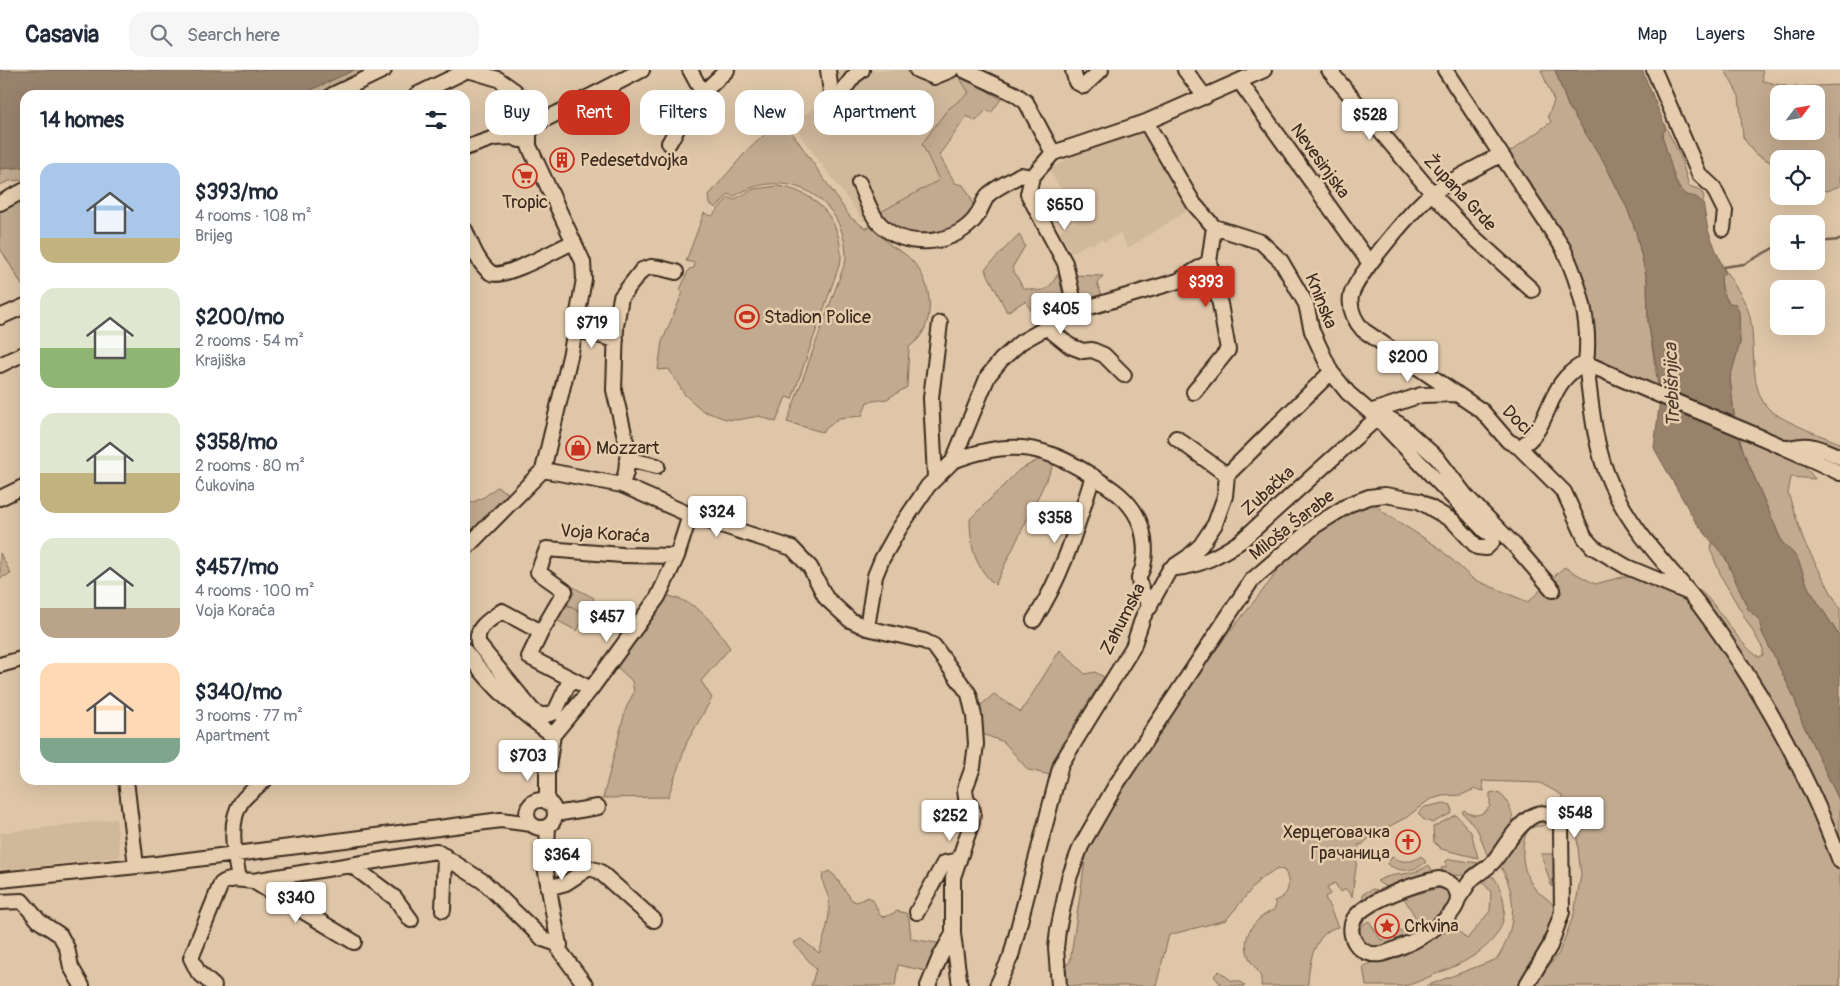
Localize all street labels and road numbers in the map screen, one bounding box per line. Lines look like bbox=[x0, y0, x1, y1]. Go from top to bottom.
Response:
street label: Nevesinjska bbox=[1285, 119, 1355, 203]
street label: Župana Grde bbox=[1419, 150, 1501, 236]
street label: Kninska bbox=[1300, 270, 1342, 332]
street label: Doci bbox=[1497, 400, 1537, 440]
street label: Zubačka bbox=[1237, 461, 1299, 521]
street label: Miloša Šarabe bbox=[1244, 484, 1339, 565]
street label: Voja Koraća bbox=[559, 519, 651, 549]
street label: Zahumska bbox=[1095, 579, 1151, 659]

